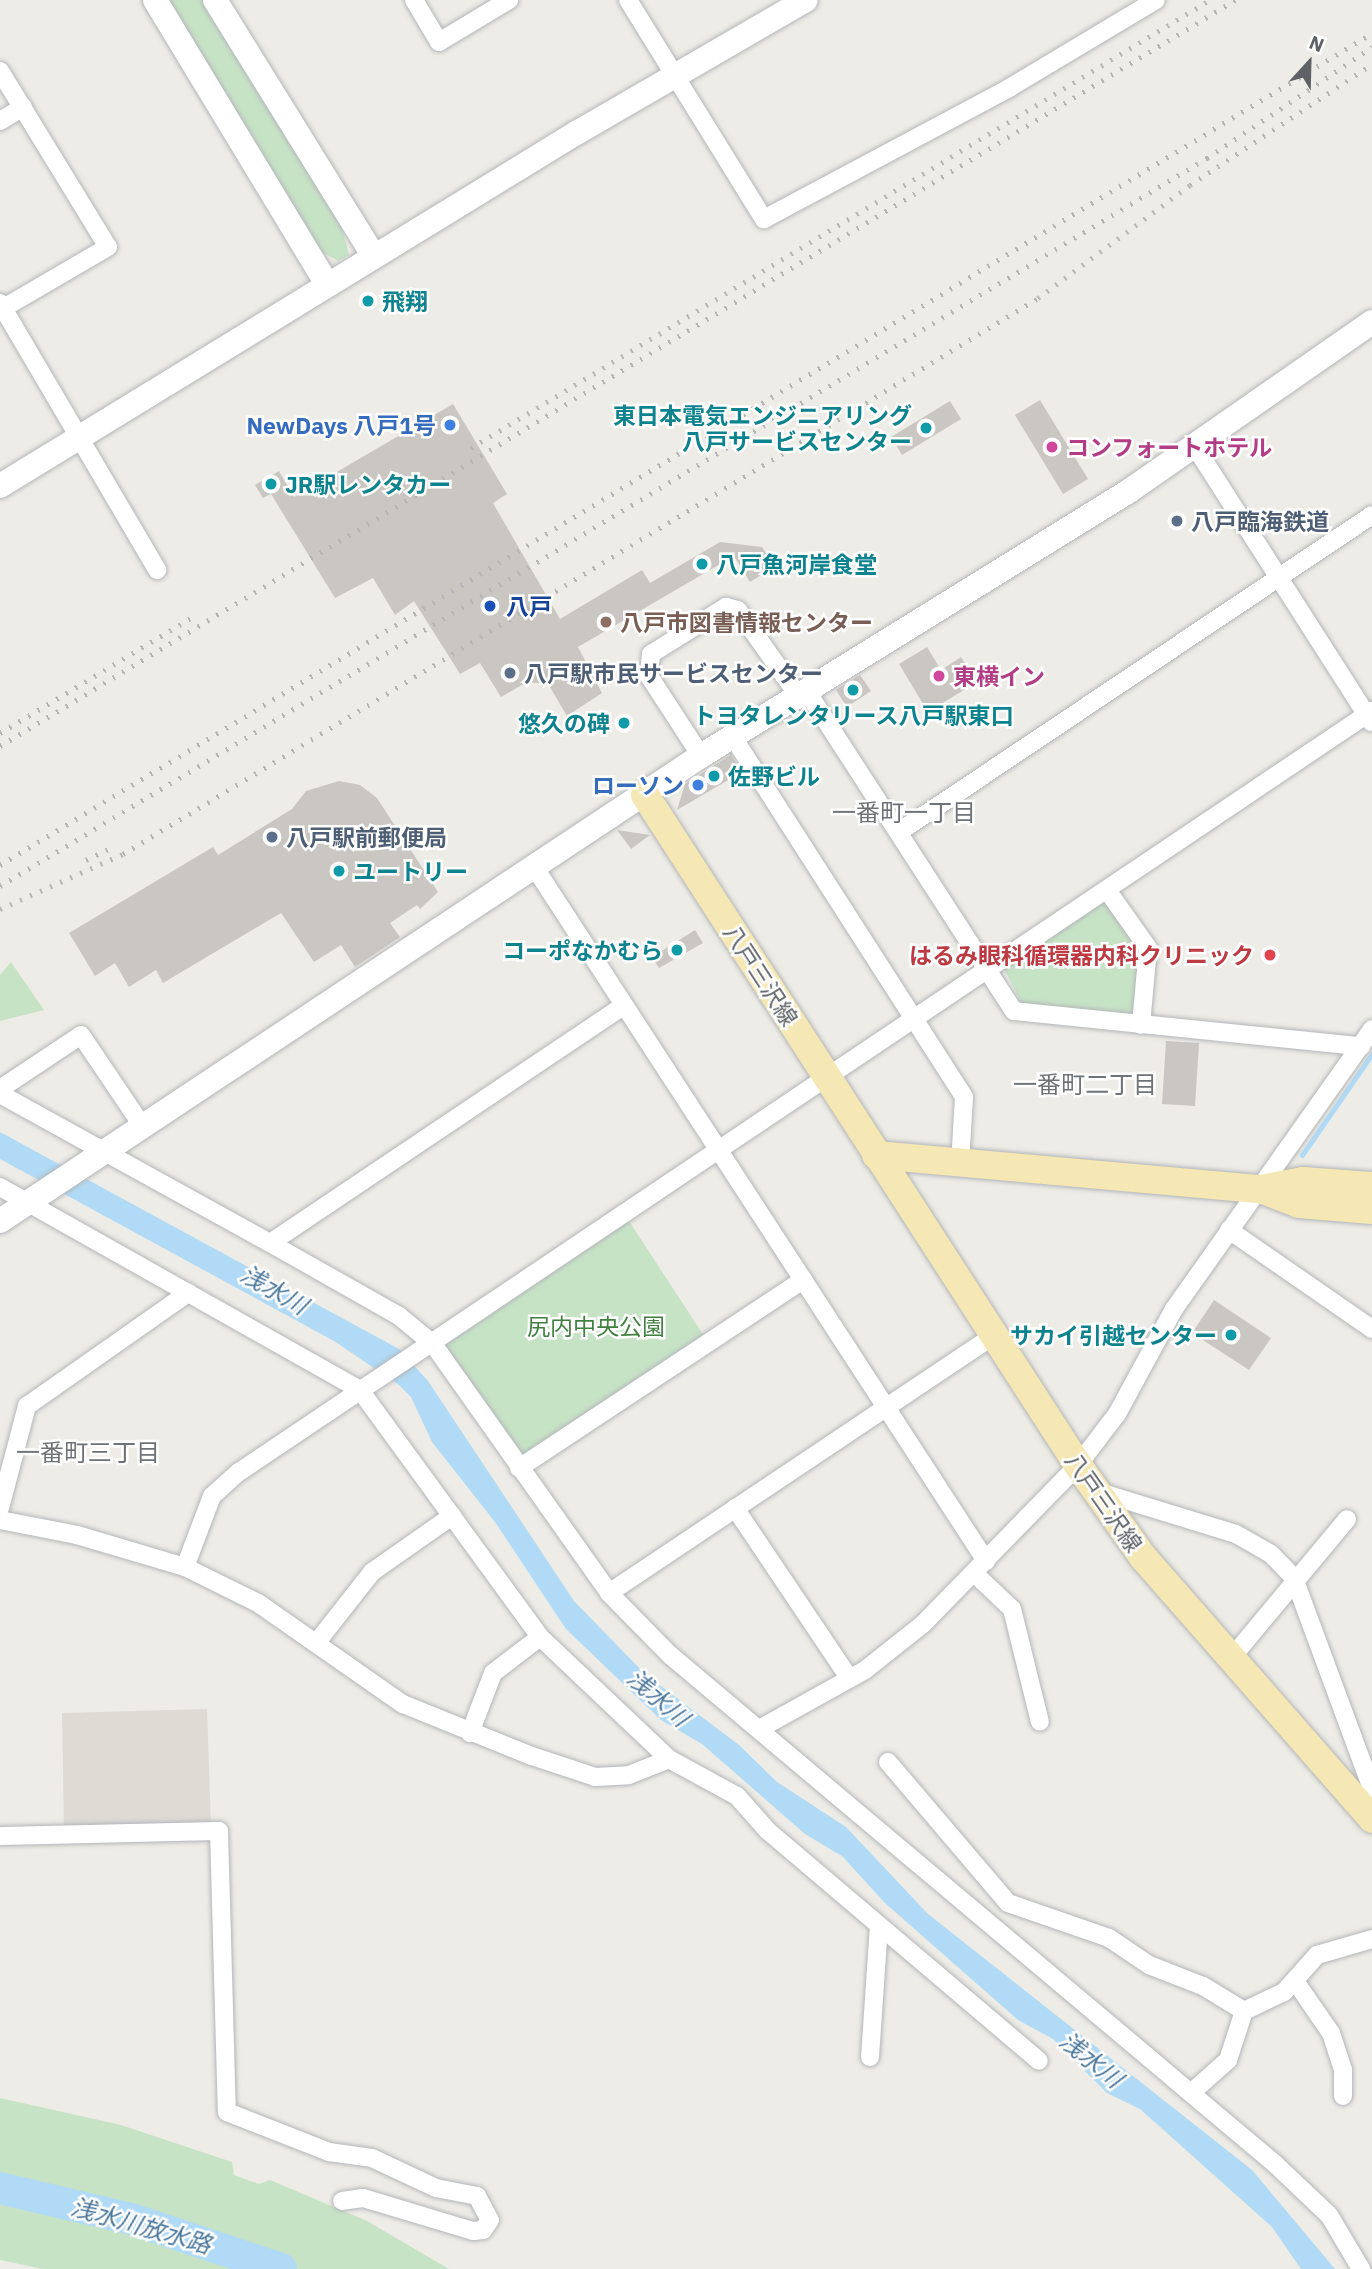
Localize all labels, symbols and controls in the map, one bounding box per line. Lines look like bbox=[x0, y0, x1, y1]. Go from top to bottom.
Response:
north arrow bbox=[1274, 28, 1344, 98]
text: N bbox=[1306, 30, 1328, 57]
place label: 飛翔 bbox=[382, 287, 428, 315]
marker: 飛翔 bbox=[360, 293, 376, 309]
place label: 東日本電気エンジニアリング 八戸サービスセンター bbox=[613, 401, 912, 455]
place label: NewDays 八戸1号 bbox=[246, 411, 436, 439]
marker: NewDays 八戸1号 bbox=[442, 417, 458, 433]
marker: 東日本電気エンジニアリング 八戸サービスセンター bbox=[918, 420, 934, 436]
place label: コンフォートホテル bbox=[1066, 433, 1273, 461]
marker: コンフォートホテル bbox=[1044, 439, 1060, 455]
place label: JR駅レンタカー bbox=[285, 470, 451, 498]
marker: JR駅レンタカー bbox=[263, 476, 279, 492]
place label: 八戸臨海鉄道 bbox=[1191, 507, 1329, 535]
marker: 八戸臨海鉄道 bbox=[1169, 513, 1185, 529]
place label: 八戸魚河岸食堂 bbox=[716, 550, 877, 578]
marker: 八戸魚河岸食堂 bbox=[694, 556, 710, 572]
place label: 八戸 bbox=[506, 592, 552, 620]
marker: 八戸 bbox=[480, 596, 500, 616]
place label: 八戸市図書情報センター bbox=[620, 608, 873, 636]
marker: 八戸市図書情報センター bbox=[598, 614, 614, 630]
place label: 八戸駅市民サービスセンター bbox=[524, 659, 823, 687]
place label: 東横イン bbox=[953, 662, 1045, 690]
marker: 八戸駅市民サービスセンター bbox=[502, 665, 518, 681]
marker: 東横イン bbox=[931, 668, 947, 684]
marker: トヨタレンタリース八戸駅東口 bbox=[845, 682, 861, 698]
place label: トヨタレンタリース八戸駅東口 bbox=[692, 701, 1014, 729]
place label: 悠久の碑 bbox=[518, 709, 610, 737]
marker: 悠久の碑 bbox=[616, 715, 632, 731]
place label: 佐野ビル bbox=[728, 762, 820, 790]
marker: 佐野ビル bbox=[706, 768, 722, 784]
place label: ローソン bbox=[592, 771, 684, 799]
marker: ローソン bbox=[690, 777, 706, 793]
district label: 一番町一丁目 bbox=[832, 799, 976, 827]
place label: 八戸駅前郵便局 bbox=[286, 823, 447, 851]
marker: 八戸駅前郵便局 bbox=[264, 829, 280, 845]
place label: ユートリー bbox=[353, 857, 468, 885]
marker: ユートリー bbox=[331, 863, 347, 879]
street label: 八戸三沢線 bbox=[718, 919, 804, 1031]
place label: コーポなかむら bbox=[502, 936, 663, 964]
place label: はるみ眼科循環器内科クリニック bbox=[909, 941, 1254, 969]
marker: コーポなかむら bbox=[669, 942, 685, 958]
marker: はるみ眼科循環器内科クリニック bbox=[1260, 945, 1280, 965]
district label: 一番町二丁目 bbox=[1013, 1071, 1157, 1099]
water label: 浅水川 bbox=[236, 1260, 312, 1320]
park label: 尻内中央公園 bbox=[527, 1312, 665, 1340]
place label: サカイ引越センター bbox=[1010, 1321, 1217, 1349]
marker: サカイ引越センター bbox=[1223, 1327, 1239, 1343]
district label: 一番町三丁目 bbox=[16, 1439, 160, 1467]
street label: 八戸三沢線 bbox=[1060, 1447, 1148, 1557]
water label: 浅水川 bbox=[621, 1664, 695, 1732]
water label: 浅水川 bbox=[1054, 2026, 1128, 2094]
water label: 浅水川放水路 bbox=[68, 2192, 214, 2260]

